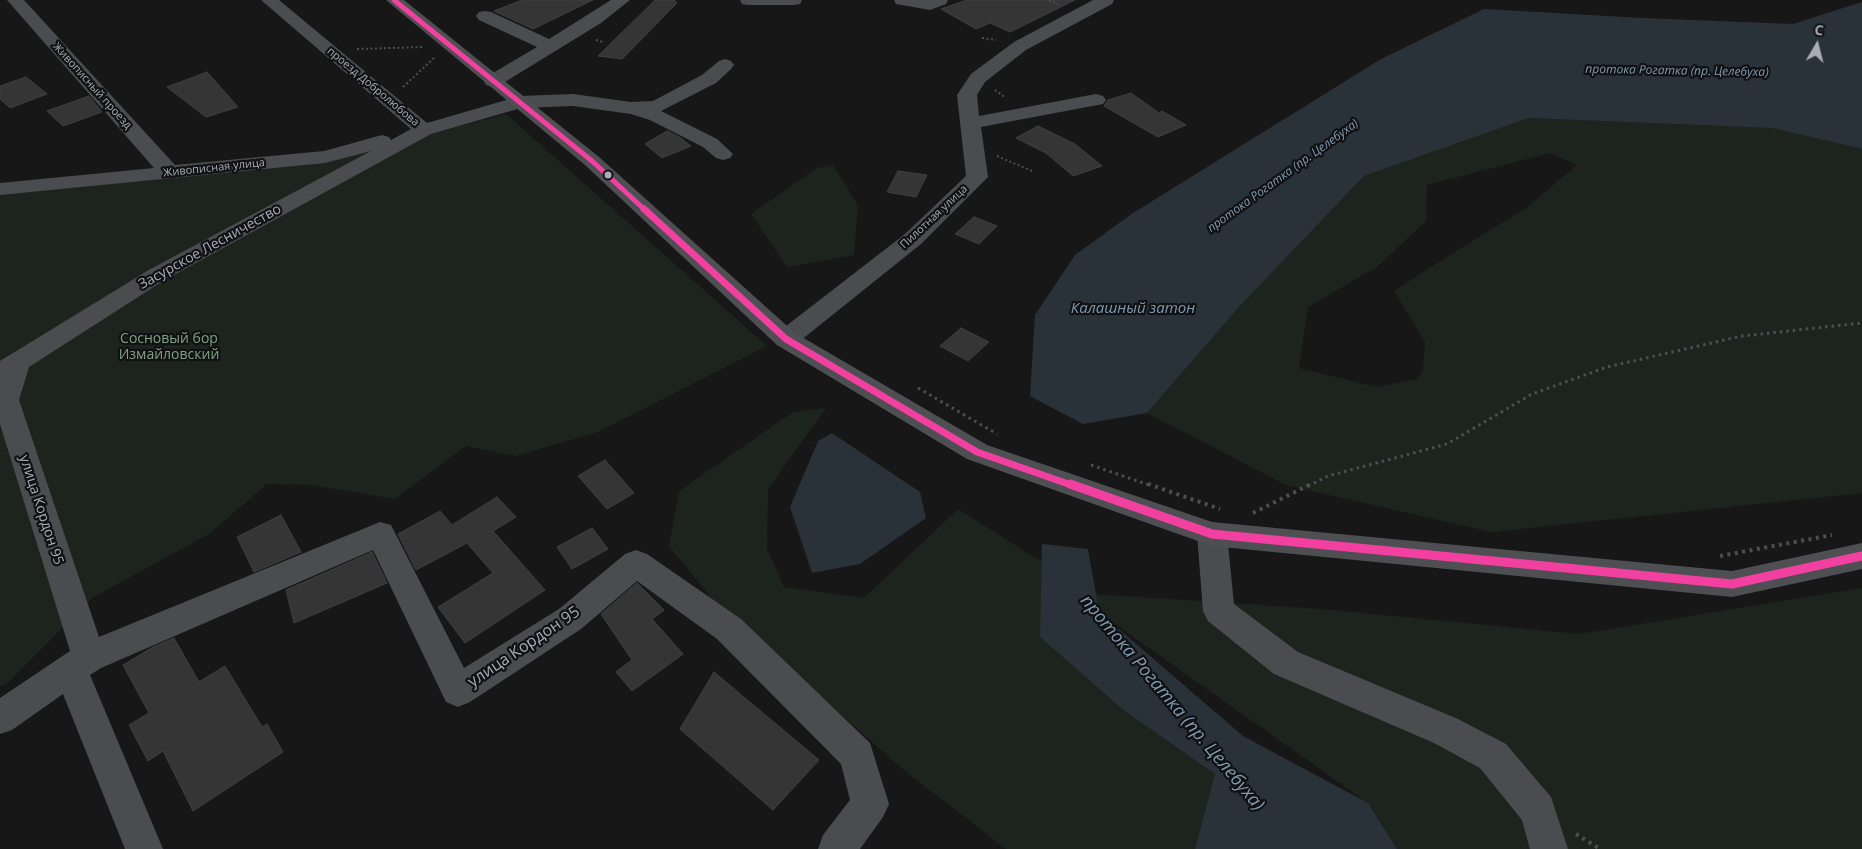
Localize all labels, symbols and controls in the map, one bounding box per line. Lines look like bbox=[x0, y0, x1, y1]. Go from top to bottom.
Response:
north arrow bbox=[1792, 20, 1842, 70]
text: С bbox=[1813, 20, 1825, 40]
street label: Живописный проезд bbox=[50, 40, 134, 132]
street label: проезд Добролюбова bbox=[324, 45, 422, 129]
water label: протока Рогатка (пр. Целебуха) bbox=[1585, 62, 1769, 80]
water label: протока Рогатка (пр. Целебуха) bbox=[1205, 116, 1361, 236]
street label: Живописная улица bbox=[163, 156, 265, 180]
unlabelled marker bbox=[603, 170, 613, 180]
street label: Пилотная улица bbox=[898, 183, 970, 251]
street label: Засурское Лесничество bbox=[136, 201, 284, 293]
water label: Калашный затон bbox=[1071, 300, 1195, 318]
park label: Сосновый бор Измайловский bbox=[119, 331, 219, 364]
street label: улица Кордон 95 bbox=[15, 453, 67, 567]
water label: протока Рогатка (пр. Целебуха) bbox=[1075, 591, 1269, 815]
street label: улица Кордон 95 bbox=[464, 602, 584, 692]

